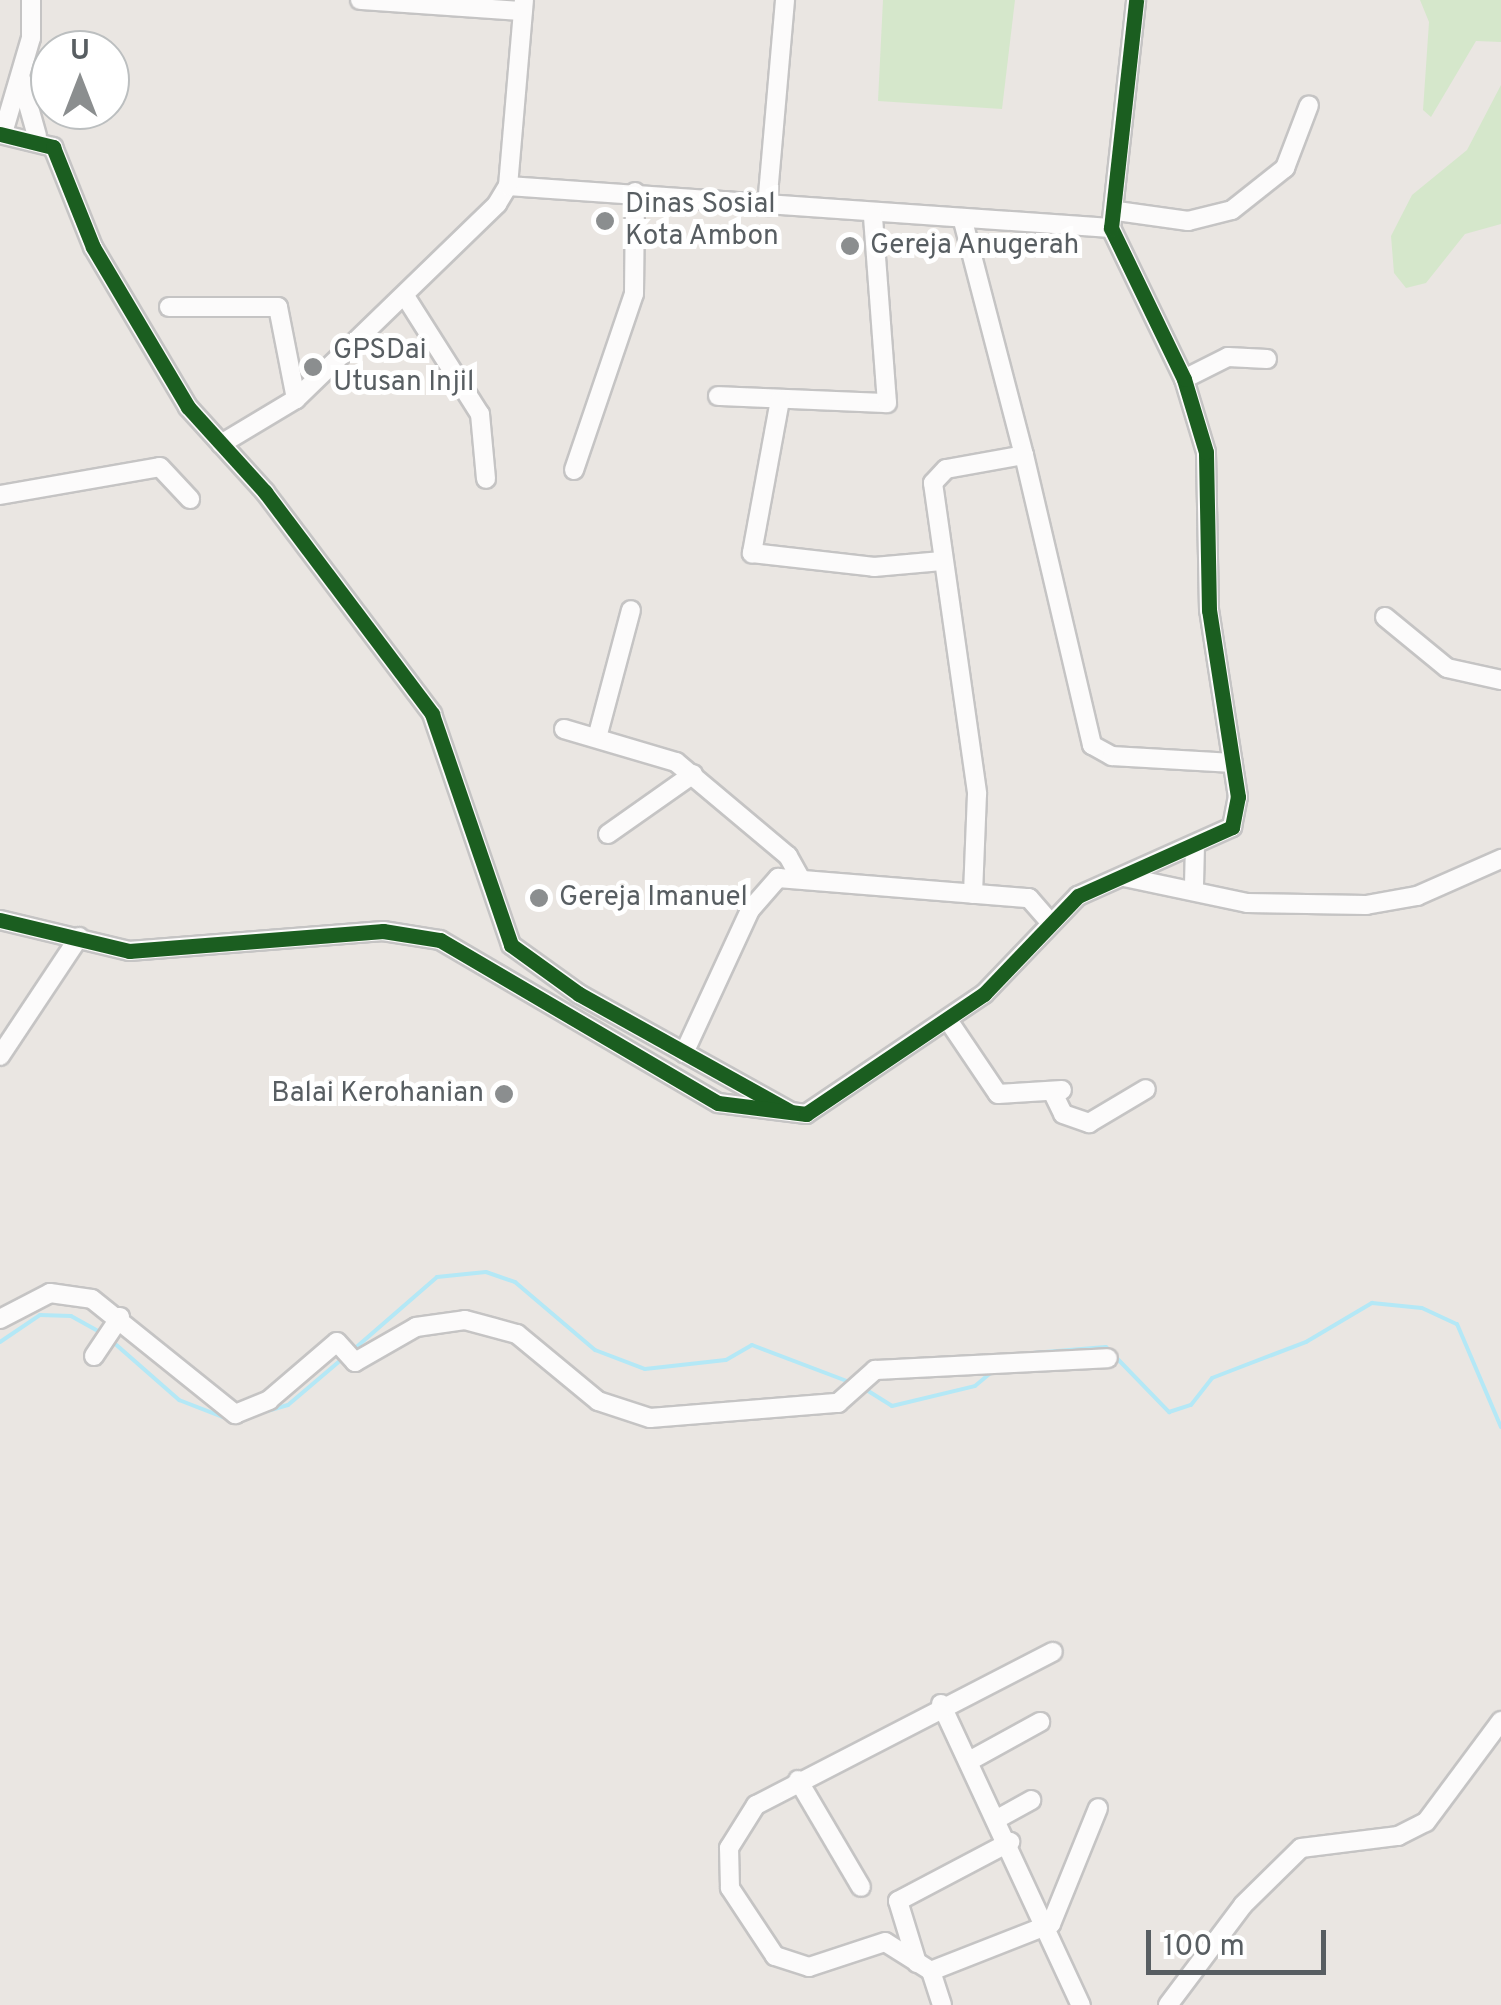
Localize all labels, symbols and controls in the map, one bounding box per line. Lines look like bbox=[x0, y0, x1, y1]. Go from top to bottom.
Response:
north arrow bbox=[30, 30, 130, 130]
text: U bbox=[70, 34, 90, 70]
place label: Dinas Sosial Kota Ambon bbox=[625, 188, 780, 254]
marker: Dinas Sosial Kota Ambon bbox=[594, 210, 616, 232]
place label: Gereja Anugerah bbox=[870, 229, 1080, 263]
marker: Gereja Anugerah bbox=[839, 235, 861, 257]
place label: GPSDai Utusan Injil bbox=[333, 334, 474, 400]
marker: GPSDai Utusan Injil bbox=[302, 356, 324, 378]
place label: Gereja Imanuel bbox=[559, 881, 748, 915]
marker: Gereja Imanuel bbox=[528, 887, 550, 909]
place label: Balai Kerohanian bbox=[271, 1077, 484, 1111]
marker: Balai Kerohanian bbox=[493, 1083, 515, 1105]
scale bar bbox=[1151, 1910, 1331, 1972]
text: 100 m bbox=[1163, 1929, 1245, 1966]

